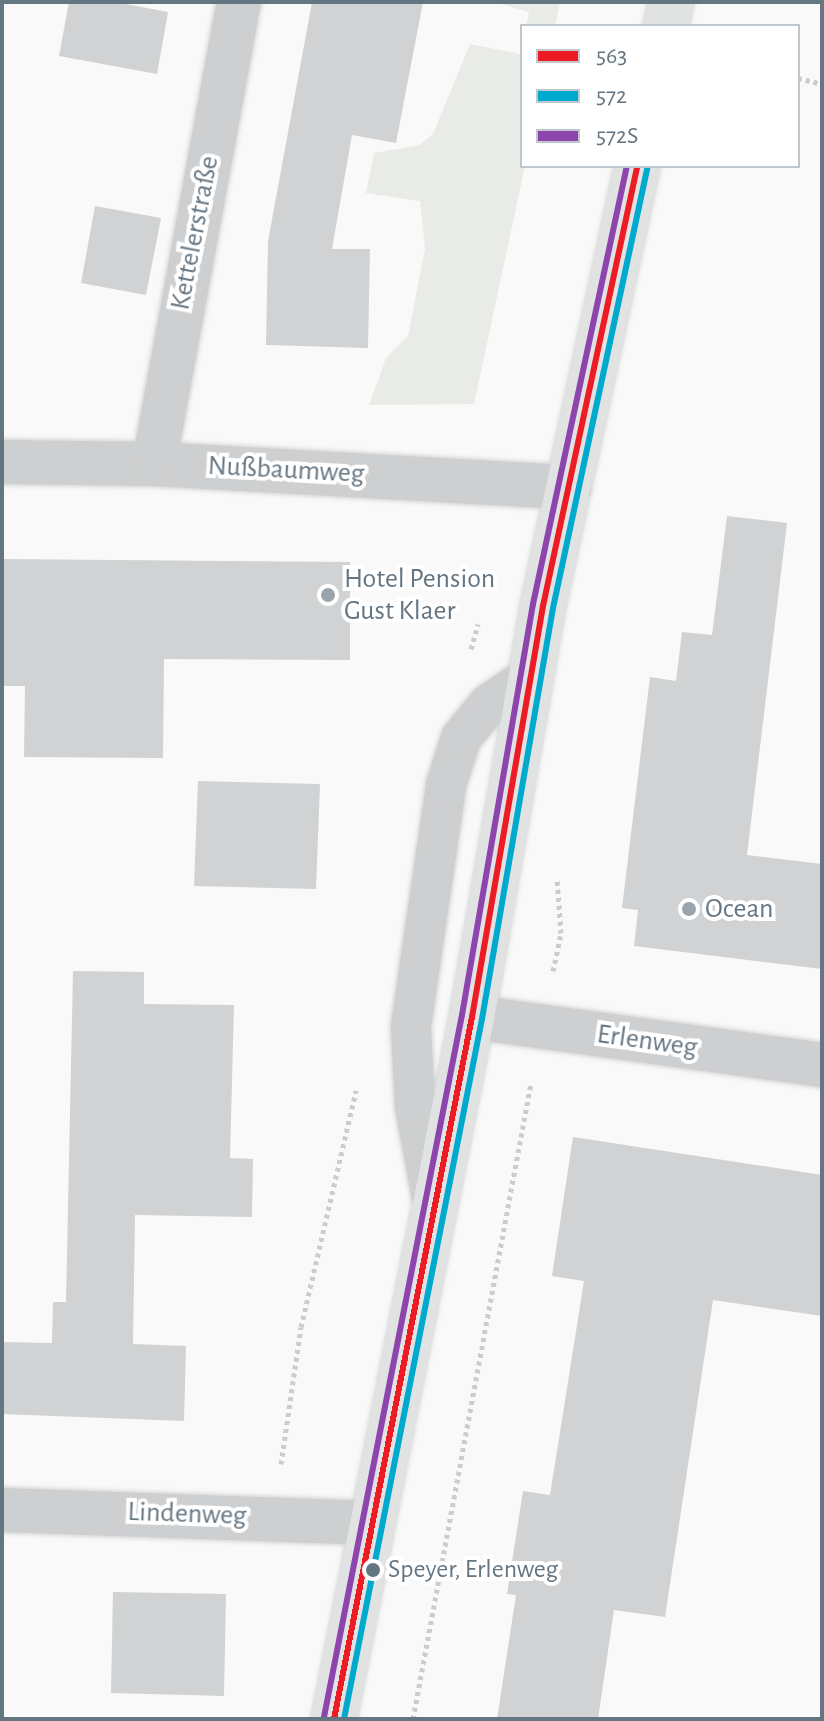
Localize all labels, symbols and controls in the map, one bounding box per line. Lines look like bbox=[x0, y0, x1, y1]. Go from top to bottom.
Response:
legend bbox=[520, 24, 800, 168]
text: 563 bbox=[596, 44, 627, 68]
text: 572 bbox=[596, 84, 627, 108]
text: 572S bbox=[596, 124, 638, 148]
street label: Kettelerstraße bbox=[164, 153, 226, 313]
street label: Nußbaumweg bbox=[207, 449, 365, 491]
place label: Hotel Pension Gust Klaer bbox=[344, 562, 495, 628]
marker: Hotel Pension Gust Klaer bbox=[319, 586, 337, 604]
place label: Ocean bbox=[705, 892, 774, 926]
marker: Ocean bbox=[680, 900, 698, 918]
street label: Erlenweg bbox=[595, 1017, 699, 1065]
street label: Lindenweg bbox=[127, 1495, 247, 1533]
place label: Speyer, Erlenweg bbox=[388, 1554, 558, 1586]
marker: Speyer, Erlenweg bbox=[365, 1562, 381, 1578]

